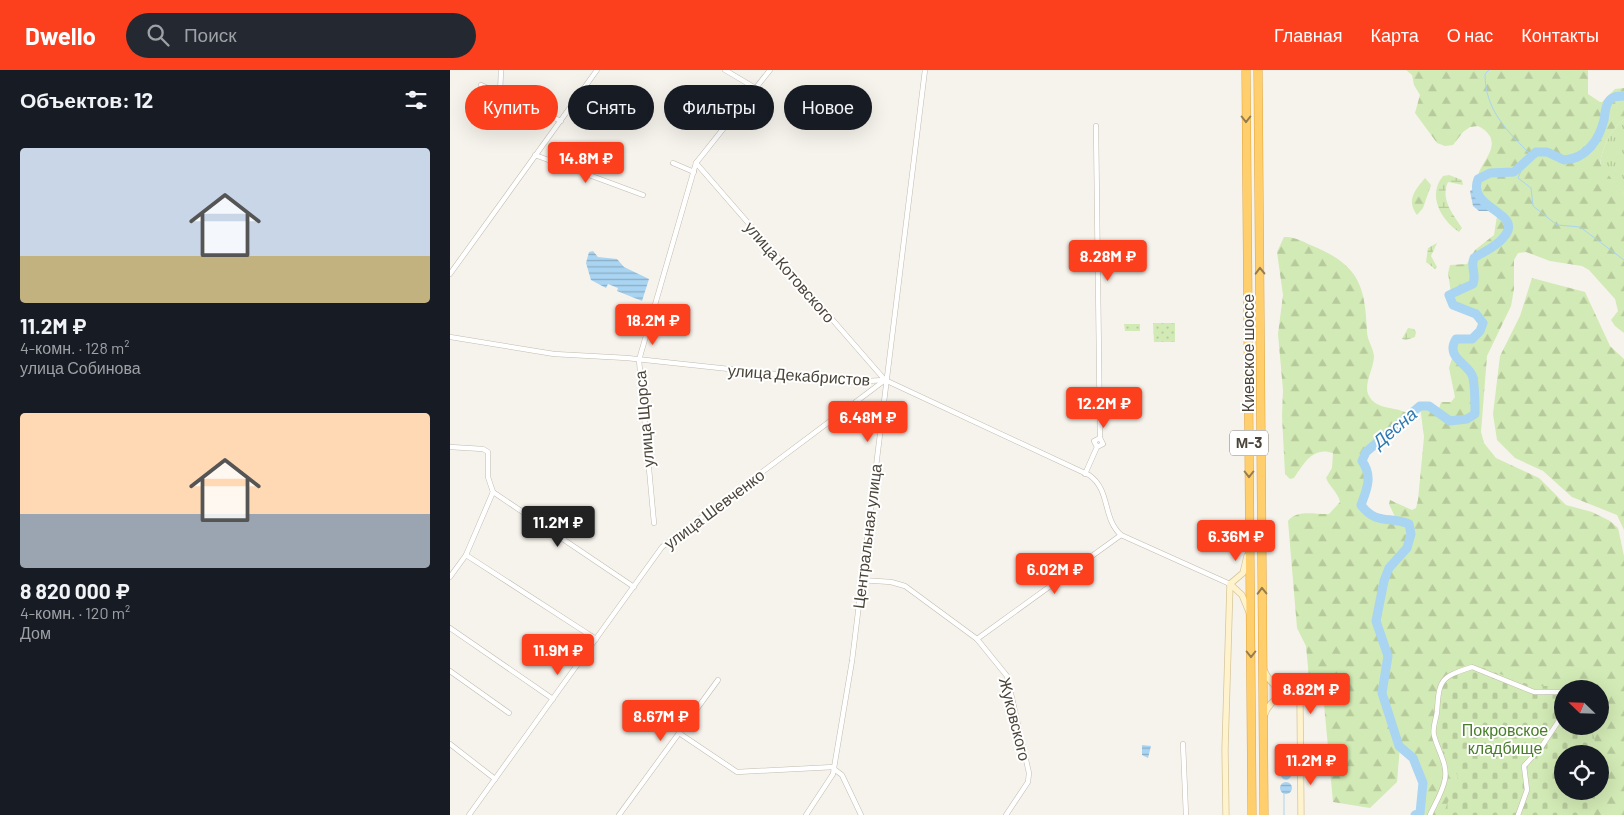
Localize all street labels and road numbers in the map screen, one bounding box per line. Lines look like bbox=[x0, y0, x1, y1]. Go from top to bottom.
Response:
street label: улица Котовского bbox=[741, 217, 840, 326]
street label: Киевское шоссе bbox=[1238, 294, 1257, 412]
street label: улица Декабристов bbox=[727, 360, 871, 389]
street label: улица Щорса bbox=[630, 370, 657, 468]
road number: М-3 bbox=[1230, 430, 1268, 456]
street label: Центральная улица bbox=[848, 462, 885, 610]
street label: улица Шевченко bbox=[660, 465, 768, 553]
street label: Жуковского bbox=[996, 675, 1035, 763]

